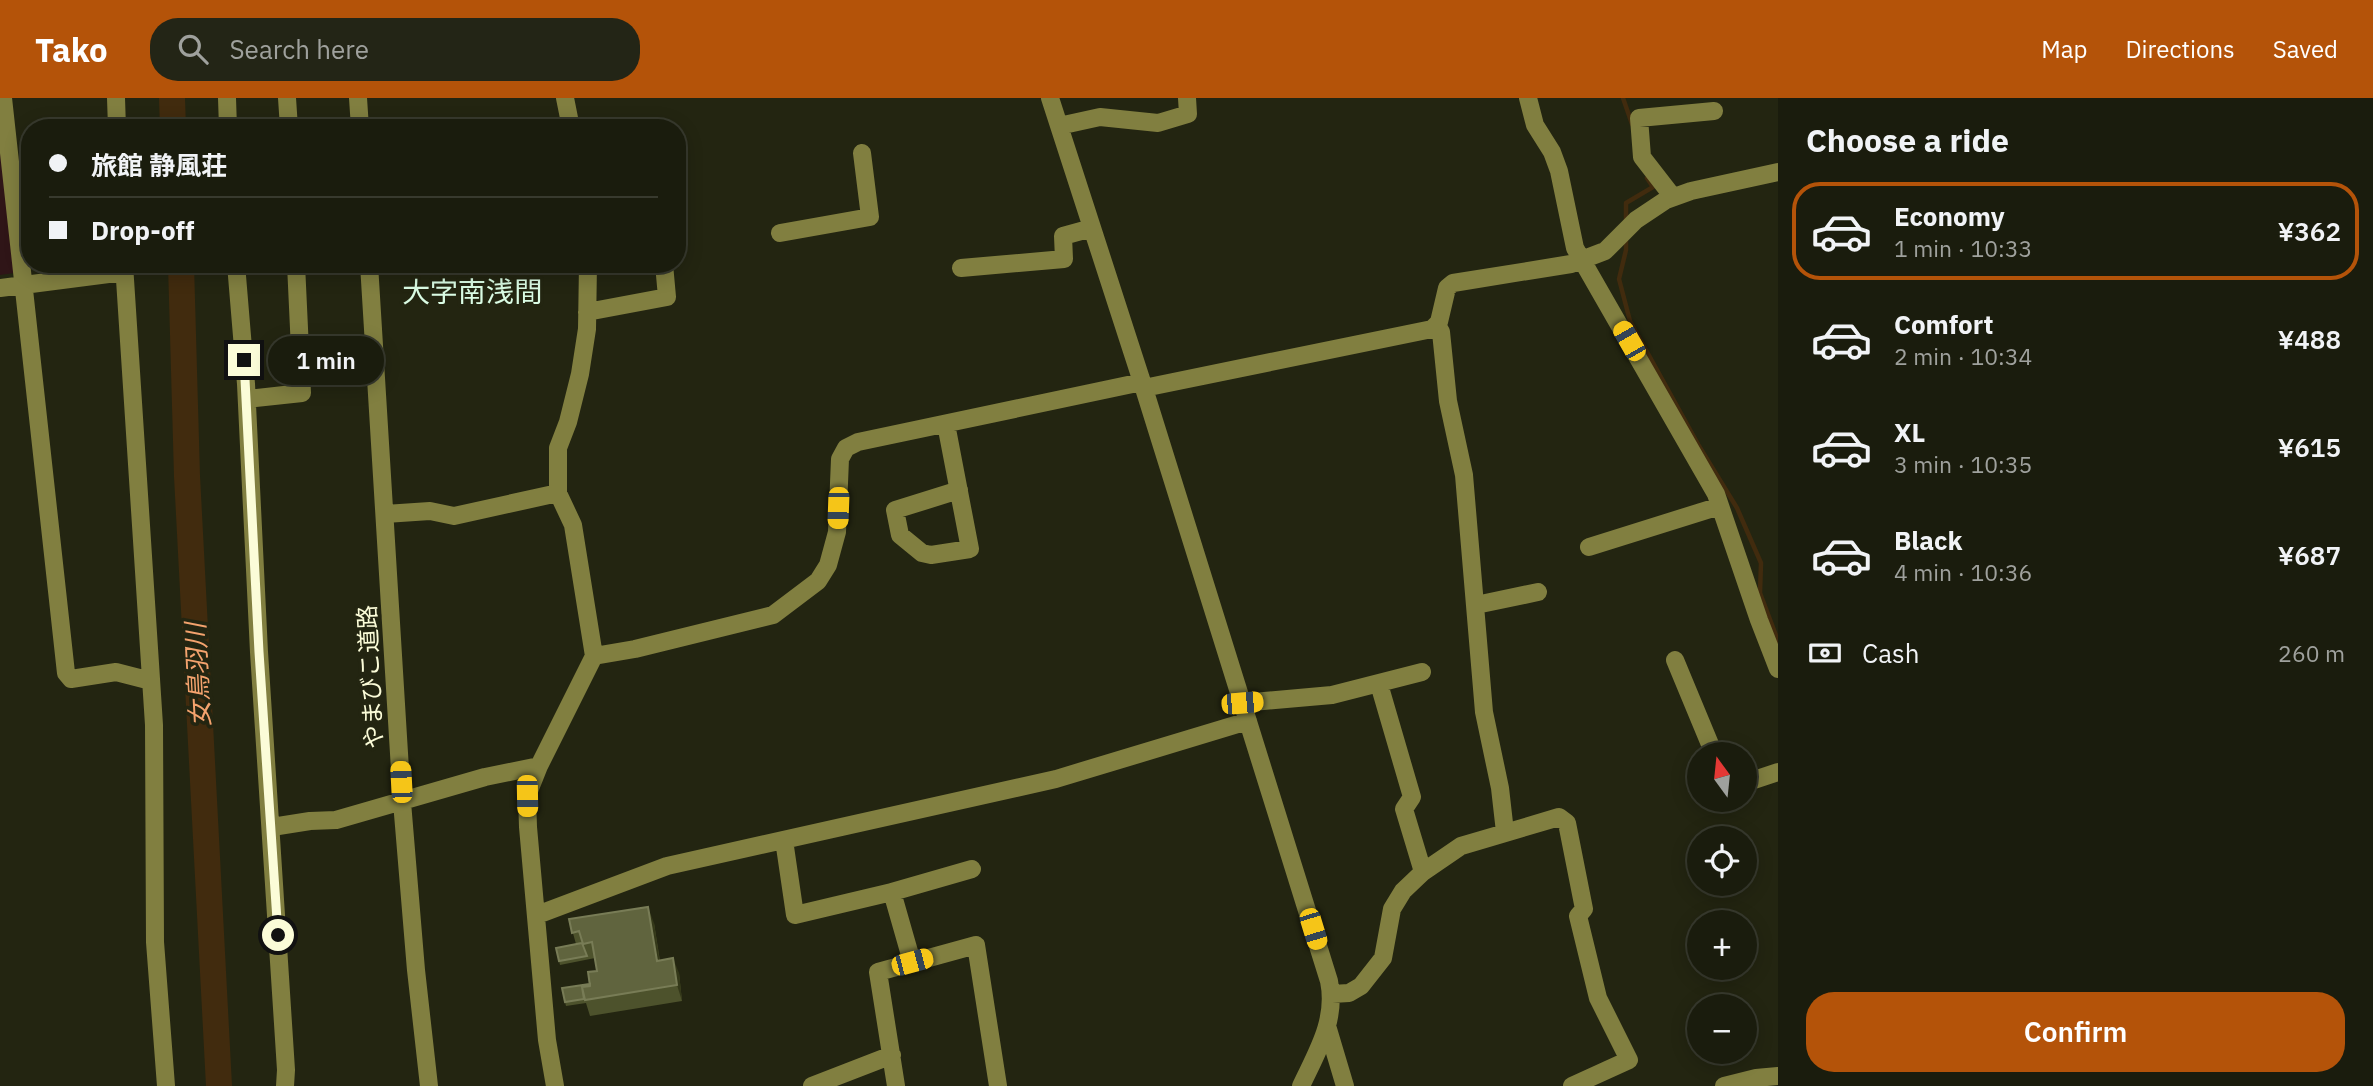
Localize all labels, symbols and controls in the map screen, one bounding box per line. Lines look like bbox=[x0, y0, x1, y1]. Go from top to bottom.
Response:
search box bbox=[150, 18, 640, 81]
text: Tako bbox=[35, 28, 108, 71]
icon: search bbox=[174, 30, 212, 68]
text: Search here bbox=[230, 32, 369, 66]
text: Map bbox=[2041, 33, 2087, 65]
text: Directions bbox=[2125, 33, 2235, 65]
text: Saved bbox=[2273, 33, 2338, 65]
text: Choose a ride bbox=[1806, 119, 2009, 161]
text: 旅館 静風荘 bbox=[91, 148, 227, 182]
text: Economy bbox=[1894, 199, 2005, 233]
icon: car bbox=[1810, 200, 1873, 263]
text: Drop-off bbox=[91, 213, 194, 247]
text: ¥362 bbox=[2278, 214, 2341, 248]
text: 1 min · 10:33 bbox=[1894, 233, 2032, 263]
district label: 大字南浅間 bbox=[402, 273, 542, 310]
text: Comfort bbox=[1894, 307, 1993, 341]
icon: car bbox=[1810, 308, 1873, 371]
car bbox=[1610, 318, 1649, 364]
text: ¥488 bbox=[2278, 322, 2341, 356]
callout: 1 min bbox=[268, 336, 384, 384]
text: 2 min · 10:34 bbox=[1894, 341, 2032, 371]
route end bbox=[228, 344, 260, 376]
text: 1 min bbox=[296, 345, 356, 375]
text: XL bbox=[1894, 415, 1925, 449]
icon: car bbox=[1810, 416, 1873, 479]
text: ¥615 bbox=[2278, 430, 2341, 464]
text: 3 min · 10:35 bbox=[1894, 449, 2032, 479]
car bbox=[827, 487, 850, 529]
text: Black bbox=[1894, 523, 1962, 557]
icon: car bbox=[1810, 524, 1873, 587]
text: ¥687 bbox=[2278, 538, 2341, 572]
text: 4 min · 10:36 bbox=[1894, 557, 2032, 587]
street label: やまびこ道路 bbox=[350, 604, 390, 750]
water label: 女鳥羽川 bbox=[177, 619, 217, 728]
icon: cash bbox=[1806, 634, 1844, 672]
text: Cash bbox=[1862, 636, 1919, 670]
text: 260 m bbox=[2278, 638, 2345, 668]
car bbox=[1221, 691, 1264, 715]
north arrow bbox=[1687, 742, 1757, 812]
map controls bbox=[1687, 742, 1757, 1064]
car bbox=[390, 760, 413, 804]
car bbox=[517, 775, 538, 817]
button: locate bbox=[1687, 826, 1757, 896]
car bbox=[1297, 906, 1330, 952]
button: + bbox=[1687, 910, 1757, 980]
route start bbox=[262, 919, 294, 951]
car bbox=[889, 946, 936, 978]
button: Confirm bbox=[1806, 992, 2345, 1072]
button: − bbox=[1687, 994, 1757, 1064]

